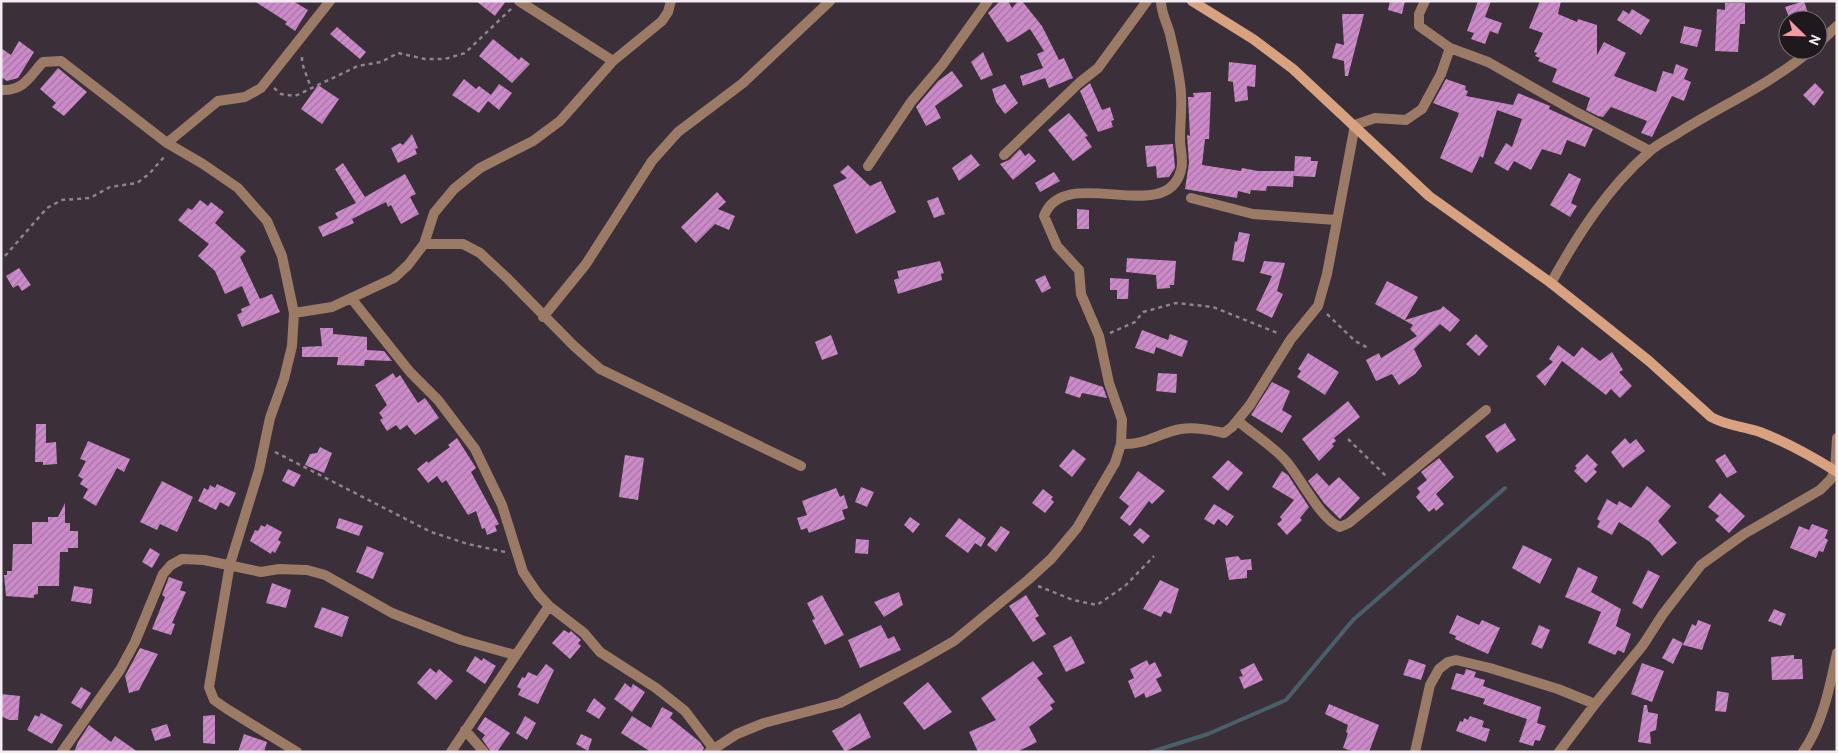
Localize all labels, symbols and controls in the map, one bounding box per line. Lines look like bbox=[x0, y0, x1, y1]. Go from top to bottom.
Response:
north arrow bbox=[1778, 10, 1828, 60]
text: N bbox=[1804, 32, 1823, 47]

